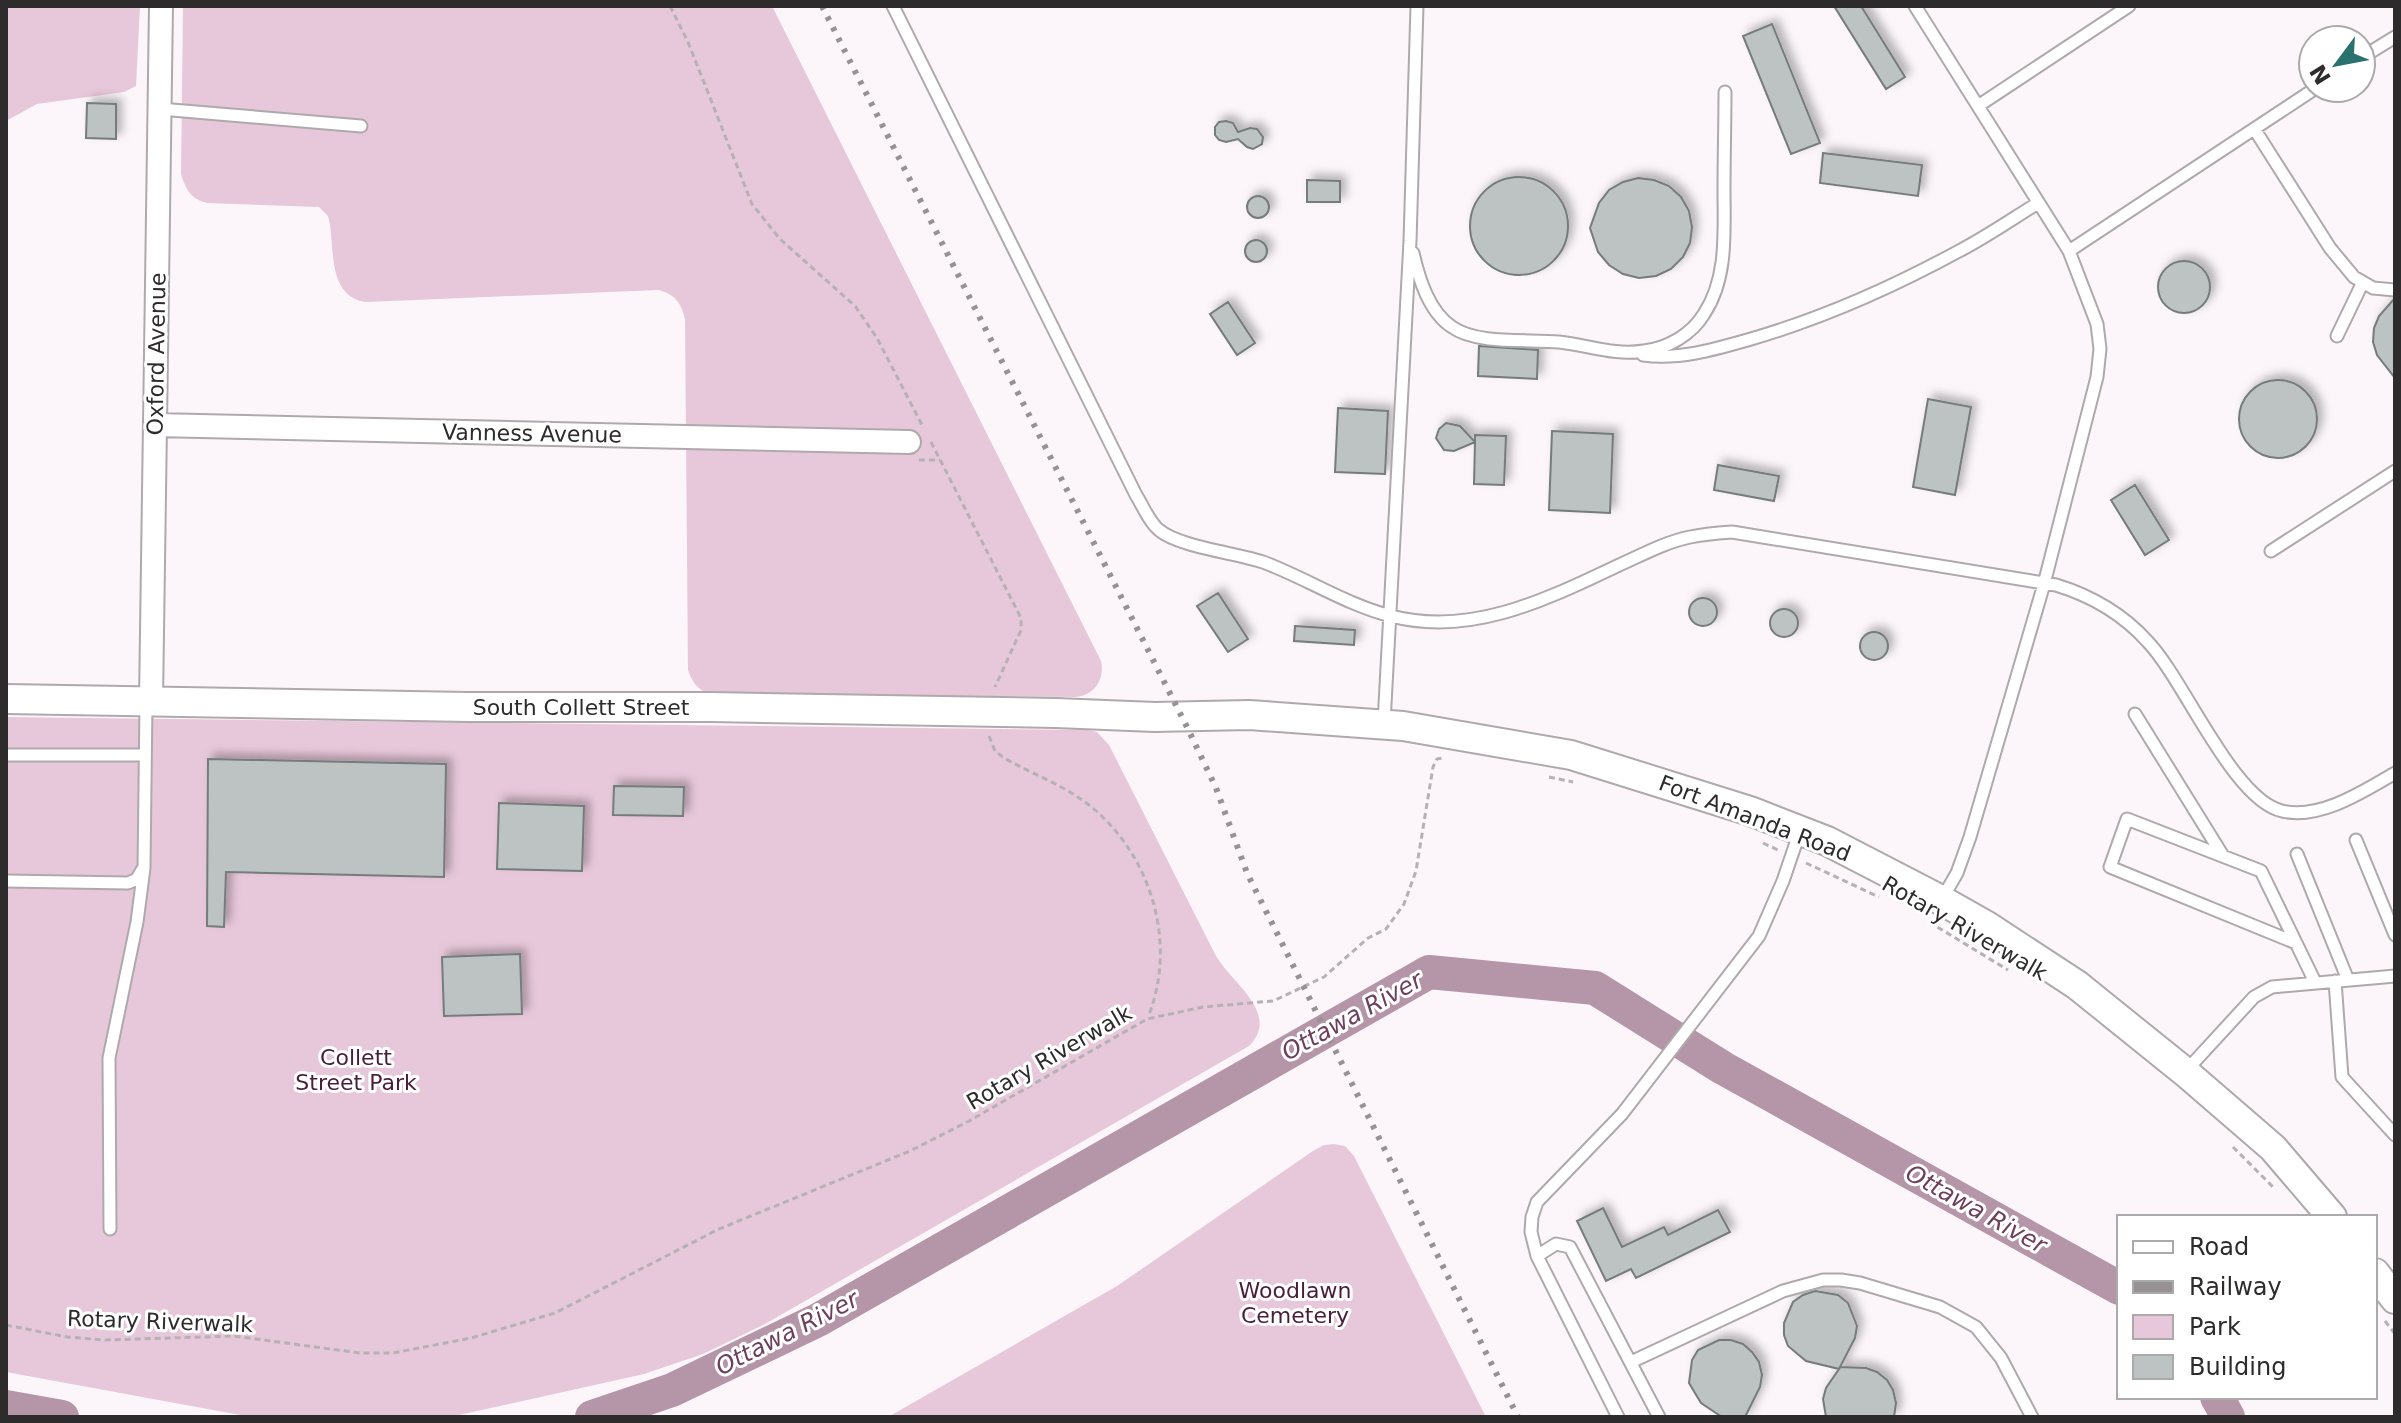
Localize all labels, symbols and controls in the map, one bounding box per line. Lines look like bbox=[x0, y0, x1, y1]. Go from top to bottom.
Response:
north arrow bbox=[2297, 24, 2377, 104]
text: N bbox=[2305, 60, 2336, 89]
street label: Oxford Avenue bbox=[143, 272, 170, 436]
street label: Vanness Avenue bbox=[442, 419, 622, 448]
street label: South Collett Street bbox=[473, 695, 690, 720]
street label: Fort Amanda Road bbox=[1655, 770, 1854, 867]
street label: Rotary Riverwalk bbox=[1878, 871, 2052, 986]
water label: Ottawa River bbox=[1277, 965, 1429, 1066]
street label: Rotary Riverwalk bbox=[962, 1000, 1136, 1115]
park label: Collett Street Park bbox=[295, 1045, 417, 1095]
water label: Ottawa River bbox=[1901, 1159, 2053, 1260]
legend bbox=[2117, 1215, 2377, 1399]
text: Road bbox=[2189, 1233, 2249, 1261]
text: Railway bbox=[2189, 1273, 2282, 1301]
park label: Woodlawn Cemetery bbox=[1239, 1278, 1351, 1328]
water label: Ottawa River bbox=[711, 1284, 865, 1381]
street label: Rotary Riverwalk bbox=[66, 1306, 254, 1337]
text: Park bbox=[2189, 1313, 2241, 1341]
text: Building bbox=[2189, 1353, 2286, 1381]

